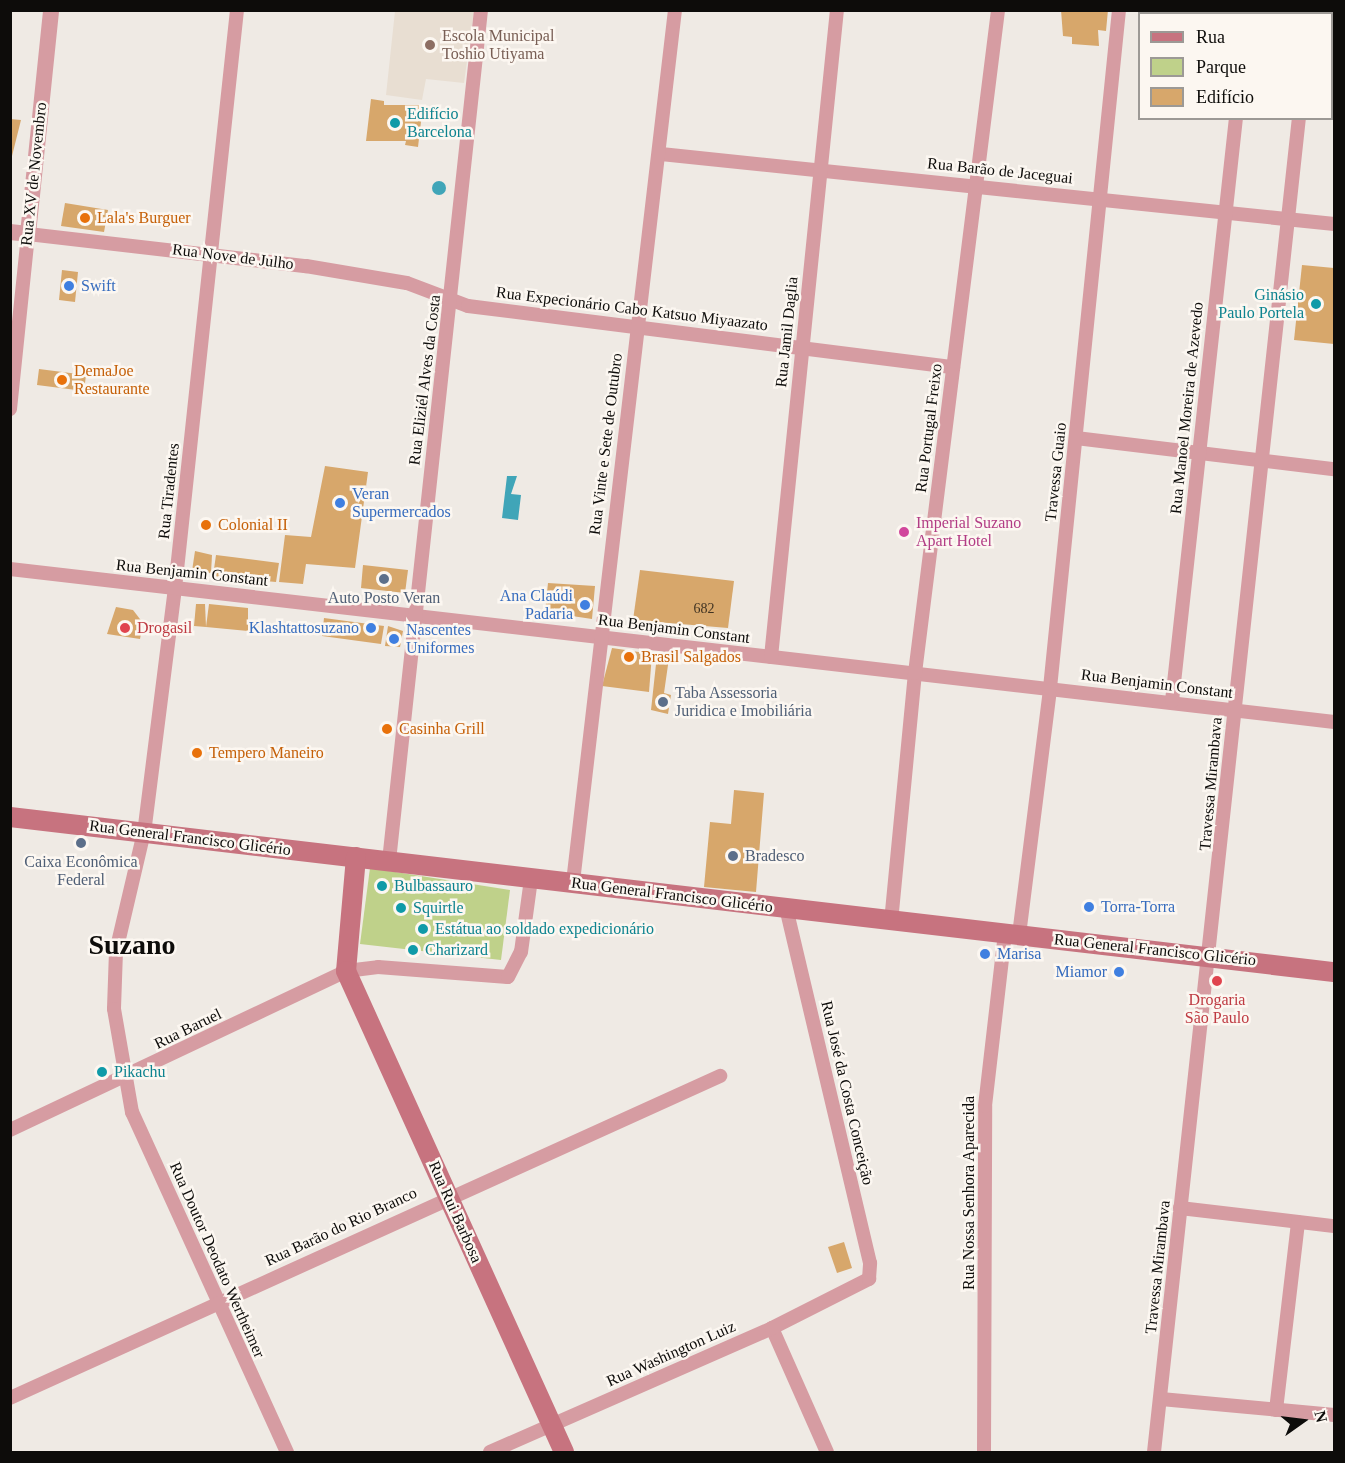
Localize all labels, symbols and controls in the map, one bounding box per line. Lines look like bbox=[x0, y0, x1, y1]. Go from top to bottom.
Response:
legend bbox=[1138, 12, 1333, 120]
place label: Escola Municipal Toshio Utiyama bbox=[442, 26, 554, 64]
text: Rua bbox=[1196, 27, 1225, 47]
marker: Escola Municipal Toshio Utiyama bbox=[423, 38, 437, 52]
text: Parque bbox=[1196, 57, 1246, 77]
text: Edifício bbox=[1196, 87, 1254, 107]
street label: Rua XV de Novembro bbox=[17, 101, 51, 247]
place label: Edifício Barcelona bbox=[407, 104, 472, 142]
marker: Edifício Barcelona bbox=[388, 116, 402, 130]
street label: Rua Barão de Jaceguai bbox=[926, 154, 1074, 188]
place label: Lala's Burguer bbox=[97, 208, 191, 228]
marker: Lala's Burguer bbox=[78, 211, 92, 225]
street label: Rua Nove de Julho bbox=[171, 240, 295, 274]
place label: Swift bbox=[81, 276, 116, 296]
street label: Rua Jamil Daglia bbox=[772, 276, 802, 388]
marker: Swift bbox=[62, 279, 76, 293]
street label: Rua Expecionário Cabo Katsuo Miyaazato bbox=[495, 283, 769, 335]
place label: Ginásio Paulo Portela bbox=[1218, 285, 1304, 323]
street label: Rua Eliziél Alves da Costa bbox=[405, 293, 445, 467]
marker: Ginásio Paulo Portela bbox=[1309, 297, 1323, 311]
street label: Rua Manoel Moreira de Azevedo bbox=[1166, 301, 1208, 515]
street label: Rua Vinte e Sete de Outubro bbox=[585, 352, 627, 536]
place label: DemaJoe Restaurante bbox=[74, 361, 150, 399]
street label: Rua Portugal Freixo bbox=[912, 362, 946, 494]
marker: DemaJoe Restaurante bbox=[55, 373, 69, 387]
street label: Travessa Guaio bbox=[1041, 422, 1071, 522]
street label: Rua Tiradentes bbox=[154, 442, 184, 540]
place label: Veran Supermercados bbox=[352, 484, 451, 522]
marker: Veran Supermercados bbox=[333, 496, 347, 510]
place label: Imperial Suzano Apart Hotel bbox=[916, 513, 1021, 551]
place label: Colonial II bbox=[218, 515, 288, 535]
marker: Colonial II bbox=[199, 518, 213, 532]
marker: Imperial Suzano Apart Hotel bbox=[897, 525, 911, 539]
street label: Rua Benjamin Constant bbox=[115, 555, 269, 591]
marker: Auto Posto Veran bbox=[377, 572, 391, 586]
place label: Ana Claúdi Padaria bbox=[500, 586, 573, 624]
place label: Auto Posto Veran bbox=[328, 588, 440, 608]
marker: Ana Claúdi Padaria bbox=[578, 598, 592, 612]
house number: 682 bbox=[694, 601, 714, 617]
street label: Rua Benjamin Constant bbox=[597, 610, 751, 648]
place label: Drogasil bbox=[137, 618, 192, 638]
place label: Klashtattosuzano bbox=[249, 618, 359, 638]
place label: Nascentes Uniformes bbox=[406, 620, 474, 658]
marker: Drogasil bbox=[118, 621, 132, 635]
marker: Klashtattosuzano bbox=[364, 621, 378, 635]
marker: Nascentes Uniformes bbox=[387, 632, 401, 646]
place label: Brasil Salgados bbox=[641, 647, 741, 667]
marker: Brasil Salgados bbox=[622, 650, 636, 664]
street label: Rua Benjamin Constant bbox=[1080, 665, 1234, 703]
place label: Taba Assessoria Juridica e Imobiliária bbox=[675, 683, 812, 721]
marker: Taba Assessoria Juridica e Imobiliária bbox=[656, 695, 670, 709]
street label: Travessa Mirambava bbox=[1196, 716, 1226, 852]
place label: Casinha Grill bbox=[399, 719, 485, 739]
marker: Casinha Grill bbox=[380, 722, 394, 736]
place label: Tempero Maneiro bbox=[209, 743, 324, 763]
marker: Tempero Maneiro bbox=[190, 746, 204, 760]
street label: Rua General Francisco Glicério bbox=[88, 816, 292, 860]
marker: Caixa Econômica Federal bbox=[74, 836, 88, 850]
place label: Bradesco bbox=[745, 846, 805, 866]
marker: Bradesco bbox=[726, 849, 740, 863]
place label: Caixa Econômica Federal bbox=[24, 852, 138, 890]
street label: Rua General Francisco Glicério bbox=[570, 873, 774, 917]
place label: Bulbassauro bbox=[394, 876, 473, 896]
marker: Bulbassauro bbox=[375, 879, 389, 893]
place label: Torra-Torra bbox=[1101, 897, 1175, 917]
place label: Squirtle bbox=[413, 898, 464, 918]
marker: Torra-Torra bbox=[1082, 900, 1096, 914]
marker: Squirtle bbox=[394, 901, 408, 915]
place label: Estátua ao soldado expedicionário bbox=[435, 919, 654, 939]
marker: Estátua ao soldado expedicionário bbox=[416, 922, 430, 936]
district label: Suzano bbox=[88, 928, 176, 962]
street label: Rua General Francisco Glicério bbox=[1053, 930, 1257, 970]
place label: Charizard bbox=[425, 940, 488, 960]
marker: Charizard bbox=[406, 943, 420, 957]
place label: Marisa bbox=[997, 944, 1041, 964]
marker: Marisa bbox=[978, 947, 992, 961]
place label: Miamor bbox=[1055, 962, 1107, 982]
marker: Miamor bbox=[1112, 965, 1126, 979]
marker: Drogaria São Paulo bbox=[1210, 974, 1224, 988]
place label: Drogaria São Paulo bbox=[1185, 990, 1249, 1028]
street label: Rua José da Costa Conceição bbox=[816, 999, 878, 1187]
street label: Rua Baruel bbox=[151, 1004, 225, 1054]
place label: Pikachu bbox=[114, 1062, 166, 1082]
marker: Pikachu bbox=[95, 1065, 109, 1079]
street label: Rua Nossa Senhora Aparecida bbox=[959, 1095, 979, 1291]
street label: Rua Rui Barbosa bbox=[424, 1158, 486, 1266]
street label: Rua Doutor Deodato Wertheimer bbox=[165, 1159, 269, 1361]
street label: Rua Barão do Rio Branco bbox=[262, 1183, 420, 1271]
street label: Travessa Mirambava bbox=[1141, 1199, 1175, 1335]
street label: Rua Washington Luiz bbox=[604, 1317, 738, 1391]
north arrow bbox=[1273, 1391, 1333, 1451]
text: N bbox=[1311, 1409, 1331, 1424]

